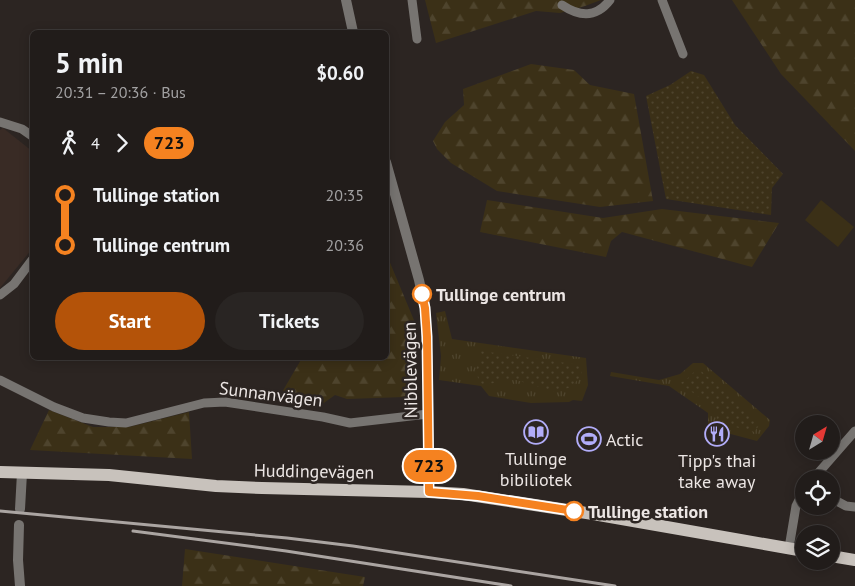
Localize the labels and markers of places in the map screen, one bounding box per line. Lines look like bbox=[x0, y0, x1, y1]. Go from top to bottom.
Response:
place label: Tullinge centrum bbox=[436, 283, 566, 306]
marker: Tullinge centrum bbox=[412, 284, 432, 304]
library icon: Tullinge bibiliotek bbox=[523, 419, 549, 445]
restaurant icon: Tipp's thai take away bbox=[704, 421, 730, 447]
sports icon: Actic bbox=[576, 426, 602, 452]
place label: Actic bbox=[606, 428, 643, 451]
place label: Tullinge bibiliotek bbox=[500, 447, 573, 491]
place label: Tipp's thai take away bbox=[678, 449, 756, 493]
place label: Tullinge station bbox=[588, 500, 708, 523]
marker: Tullinge station bbox=[564, 501, 584, 521]

